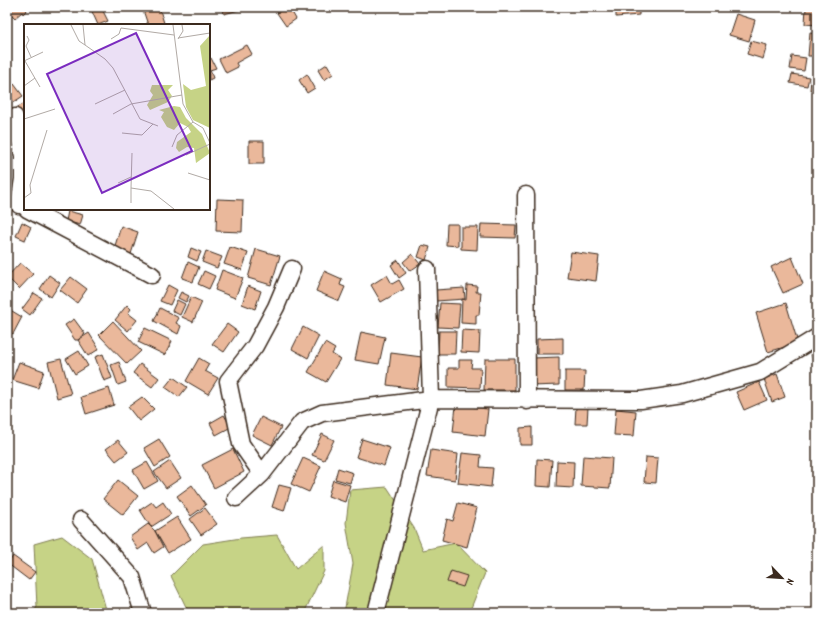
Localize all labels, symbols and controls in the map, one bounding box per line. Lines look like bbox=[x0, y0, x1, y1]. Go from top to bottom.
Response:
inset map bbox=[24, 24, 210, 210]
north arrow bbox=[762, 558, 802, 598]
text: N bbox=[781, 576, 798, 588]

